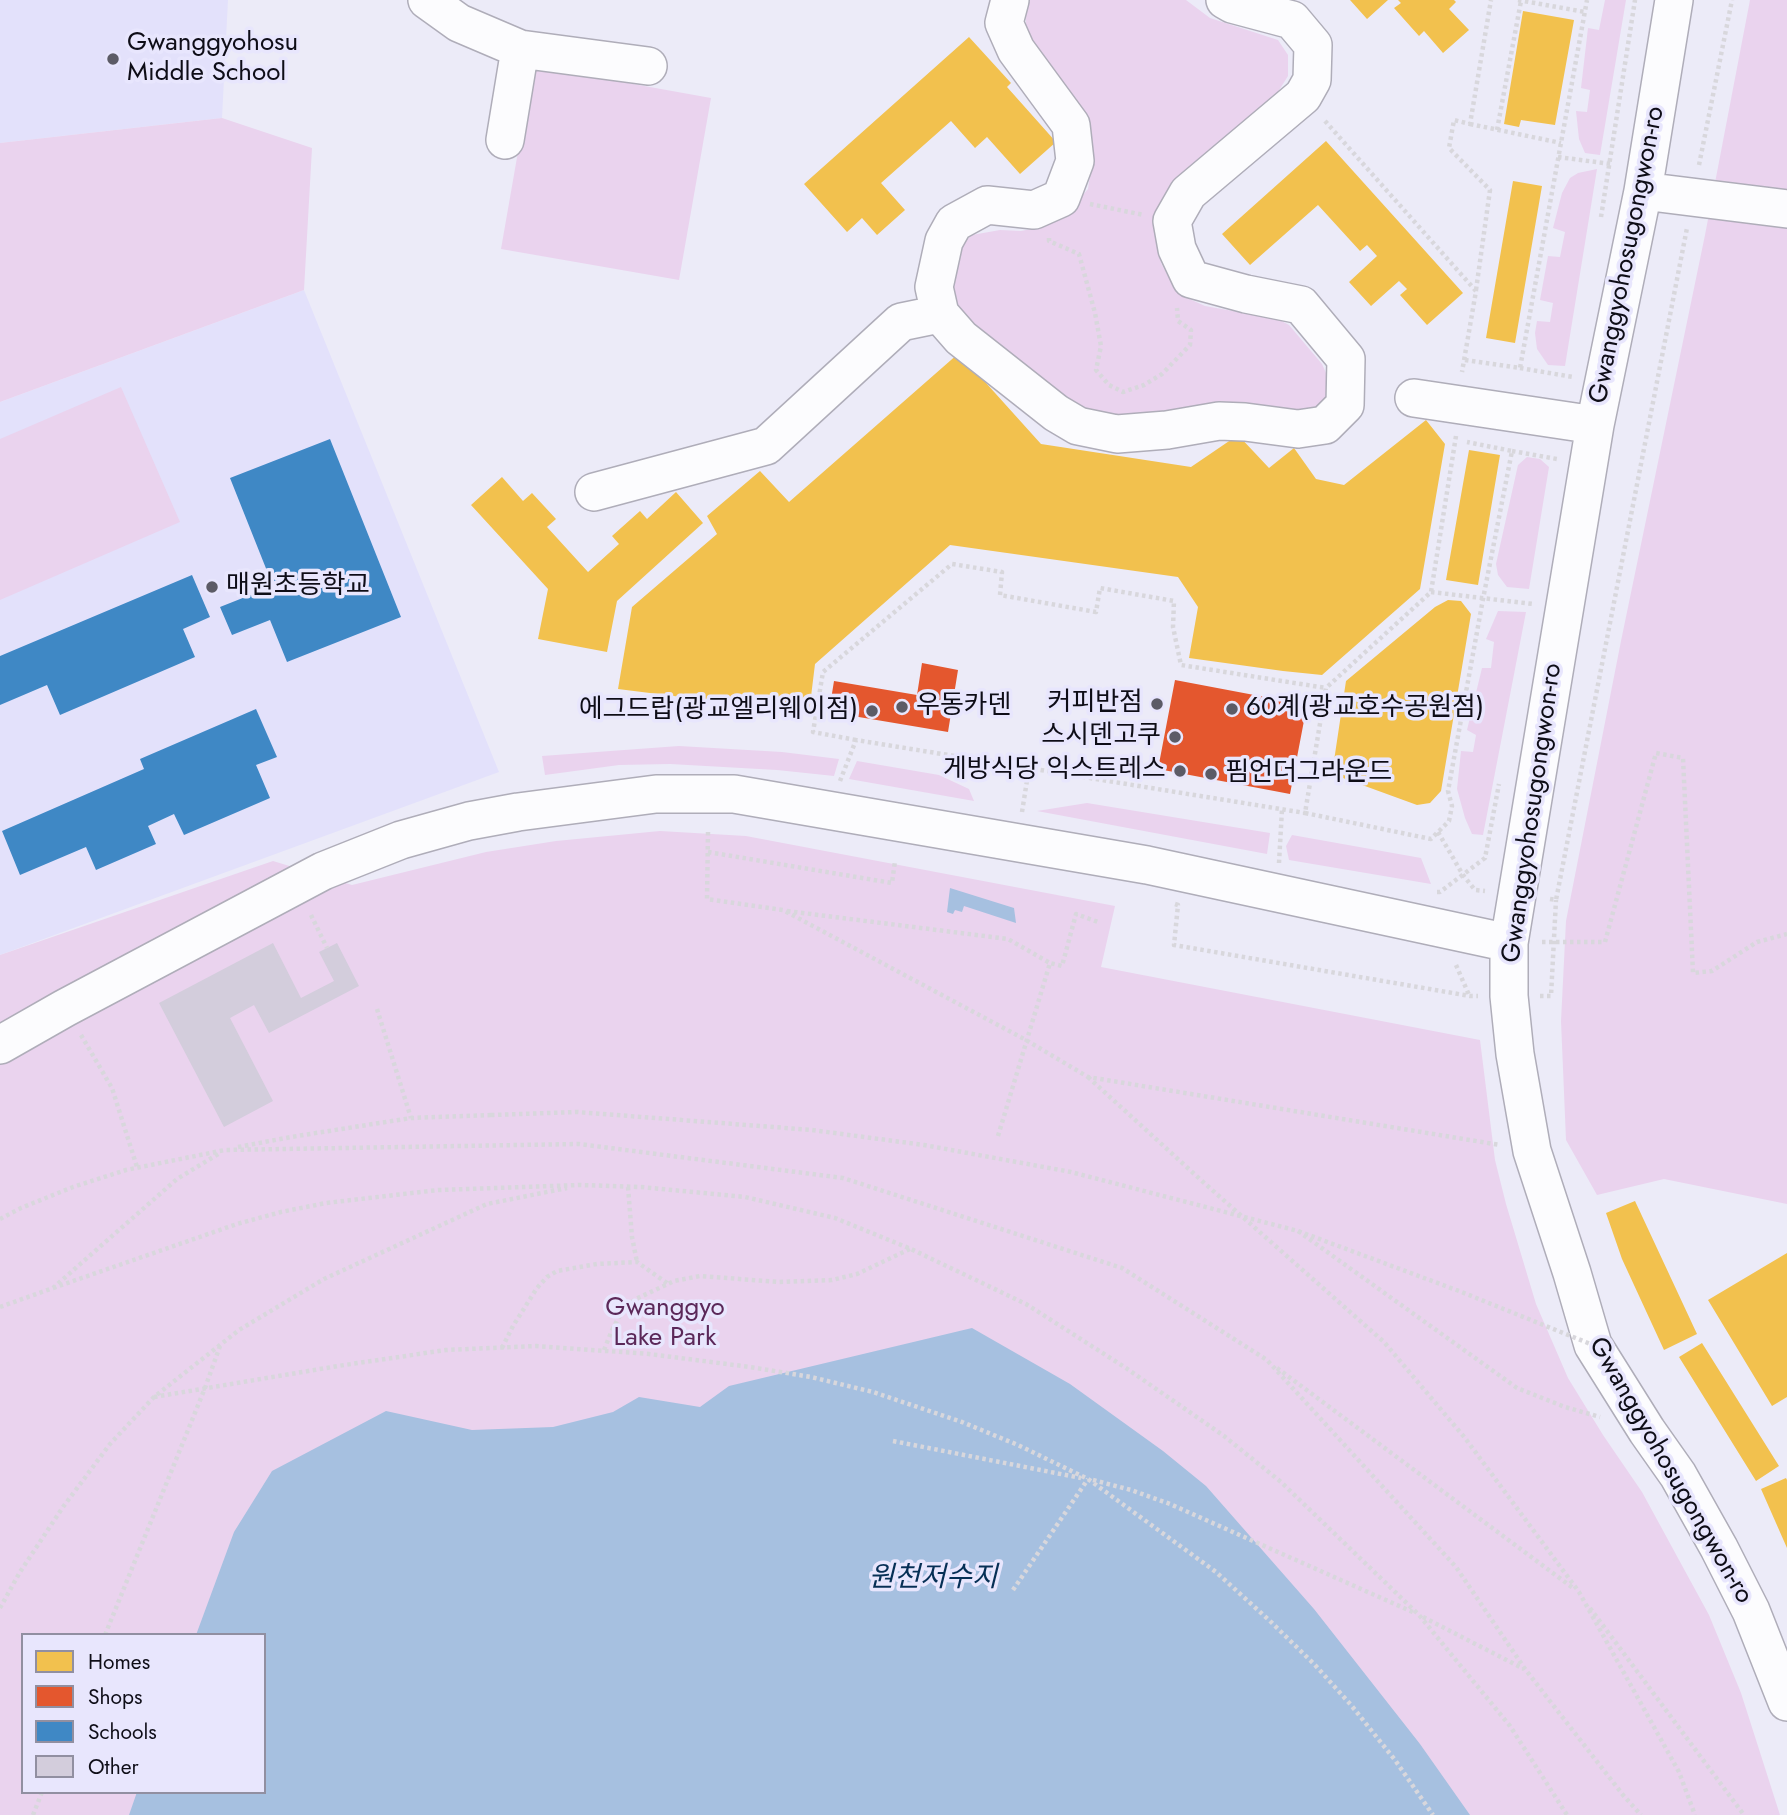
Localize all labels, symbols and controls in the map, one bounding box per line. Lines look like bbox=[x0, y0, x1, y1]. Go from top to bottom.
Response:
place label: Gwanggyohosu Middle School bbox=[127, 28, 298, 90]
marker: Gwanggyohosu Middle School bbox=[105, 51, 121, 67]
street label: Gwanggyohosugongwon-ro bbox=[1584, 104, 1672, 406]
place label: 매원초등학교 bbox=[226, 571, 370, 603]
marker: 매원초등학교 bbox=[204, 579, 220, 595]
street label: Gwanggyohosugongwon-ro bbox=[1497, 661, 1569, 965]
place label: 커피반점 bbox=[1047, 688, 1143, 720]
place label: 우동카덴 bbox=[916, 691, 1012, 723]
place label: 60계(광교호수공원점) bbox=[1246, 693, 1484, 725]
place label: 에그드랍(광교엘리웨이점) bbox=[579, 695, 858, 727]
marker: 커피반점 bbox=[1149, 696, 1165, 712]
marker: 우동카덴 bbox=[894, 699, 910, 715]
marker: 60계(광교호수공원점) bbox=[1224, 701, 1240, 717]
marker: 에그드랍(광교엘리웨이점) bbox=[864, 703, 880, 719]
place label: 스시덴고쿠 bbox=[1041, 721, 1161, 753]
marker: 스시덴고쿠 bbox=[1167, 729, 1183, 745]
place label: 게방식당 익스트레스 bbox=[943, 755, 1166, 787]
place label: 핌언더그라운드 bbox=[1225, 758, 1392, 790]
marker: 게방식당 익스트레스 bbox=[1172, 763, 1188, 779]
marker: 핌언더그라운드 bbox=[1203, 766, 1219, 782]
park label: Gwanggyo Lake Park bbox=[605, 1293, 725, 1354]
street label: Gwanggyohosugongwon-ro bbox=[1581, 1332, 1759, 1610]
water label: 원천저수지 bbox=[869, 1562, 997, 1596]
legend bbox=[21, 1633, 266, 1794]
text: Homes bbox=[88, 1647, 150, 1677]
text: Shops bbox=[88, 1682, 142, 1712]
text: Schools bbox=[88, 1717, 157, 1747]
text: Other bbox=[88, 1752, 139, 1782]

